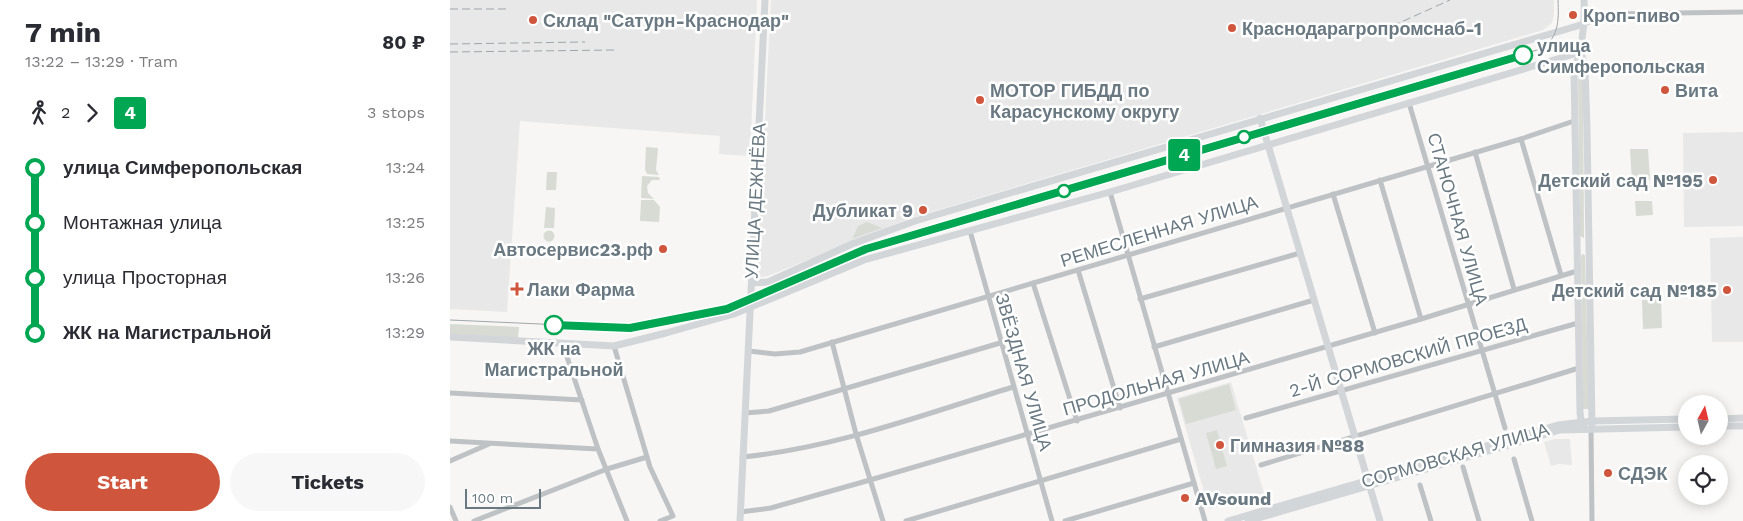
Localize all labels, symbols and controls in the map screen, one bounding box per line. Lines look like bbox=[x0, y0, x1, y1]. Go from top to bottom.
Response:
place label: Кроп-пиво bbox=[1583, 5, 1680, 26]
marker: Кроп-пиво bbox=[1567, 9, 1579, 21]
place label: Склад "Сатурн-Краснодар" bbox=[543, 10, 789, 31]
marker: Склад "Сатурн-Краснодар" bbox=[527, 14, 539, 26]
text: 7 min bbox=[25, 16, 101, 49]
place label: Краснодарагропромснаб-1 bbox=[1242, 18, 1482, 39]
marker: Краснодарагропромснаб-1 bbox=[1226, 22, 1238, 34]
text: 80 ₽ bbox=[382, 31, 425, 54]
place label: улица Симферопольская bbox=[1537, 35, 1705, 77]
marker: улица Симферопольская bbox=[1513, 45, 1533, 65]
text: 13:22 – 13:29 · Tram bbox=[25, 52, 178, 71]
place label: МОТОР ГИБДД по Карасунскому округу bbox=[990, 80, 1179, 122]
place label: Вита bbox=[1675, 80, 1719, 101]
marker: Вита bbox=[1659, 84, 1671, 96]
marker: МОТОР ГИБДД по Карасунскому округу bbox=[974, 94, 986, 106]
icon: walk bbox=[25, 99, 53, 127]
icon: forward bbox=[78, 99, 106, 127]
text: 4 bbox=[124, 102, 136, 123]
text: 2 bbox=[61, 103, 70, 122]
text: 3 stops bbox=[367, 103, 425, 122]
street label: УЛИЦА ДЕЖНЁВА bbox=[740, 122, 770, 280]
unlabelled marker bbox=[1237, 130, 1251, 144]
street label: СТАНОЧНАЯ УЛИЦА bbox=[1423, 130, 1493, 308]
line badge: 4 bbox=[1168, 139, 1200, 171]
text: 4 bbox=[1178, 144, 1190, 165]
text: улица Симферопольская bbox=[63, 156, 302, 179]
text: 13:24 bbox=[386, 158, 425, 177]
place label: Детский сад №195 bbox=[1538, 170, 1703, 191]
marker: Детский сад №195 bbox=[1707, 174, 1719, 186]
unlabelled marker bbox=[1057, 184, 1071, 198]
street label: РЕМЕСЛЕННАЯ УЛИЦА bbox=[1058, 191, 1260, 271]
place label: Дубликат 9 bbox=[813, 200, 913, 221]
marker: Дубликат 9 bbox=[917, 204, 929, 216]
text: Монтажная улица bbox=[63, 211, 222, 234]
text: 13:25 bbox=[386, 213, 425, 232]
place label: Автосервис23.рф bbox=[493, 239, 653, 260]
marker: Автосервис23.рф bbox=[657, 243, 669, 255]
text: улица Просторная bbox=[63, 266, 227, 289]
text: 13:26 bbox=[386, 268, 425, 287]
place label: Лаки Фарма bbox=[527, 279, 636, 300]
place label: Детский сад №185 bbox=[1552, 280, 1717, 301]
marker: Лаки Фарма bbox=[511, 283, 523, 295]
marker: Детский сад №185 bbox=[1721, 284, 1733, 296]
street label: ЗВЁЗДНАЯ УЛИЦА bbox=[991, 291, 1057, 453]
street label: 2-Й СОРМОВСКИЙ ПРОЕЗД bbox=[1287, 313, 1529, 401]
marker: ЖК на Магистральной bbox=[544, 315, 564, 335]
text: ЖК на Магистральной bbox=[63, 321, 271, 344]
text: 13:29 bbox=[385, 323, 425, 342]
place label: ЖК на Магистральной bbox=[484, 338, 624, 380]
street label: ПРОДОЛЬНАЯ УЛИЦА bbox=[1060, 346, 1252, 420]
north arrow bbox=[1678, 395, 1728, 445]
map controls bbox=[1678, 395, 1728, 505]
street label: СОРМОВСКАЯ УЛИЦА bbox=[1359, 418, 1551, 492]
place label: Гимназия №88 bbox=[1230, 435, 1364, 456]
marker: Гимназия №88 bbox=[1214, 439, 1226, 451]
button: Start bbox=[25, 453, 220, 511]
button: Tickets bbox=[230, 453, 425, 511]
button: locate bbox=[1678, 455, 1728, 505]
place label: СДЭК bbox=[1618, 463, 1668, 484]
marker: СДЭК bbox=[1602, 467, 1614, 479]
scale bar bbox=[465, 486, 541, 509]
place label: AVsound bbox=[1195, 488, 1271, 509]
text: 100 m bbox=[472, 490, 513, 506]
marker: AVsound bbox=[1179, 492, 1191, 504]

